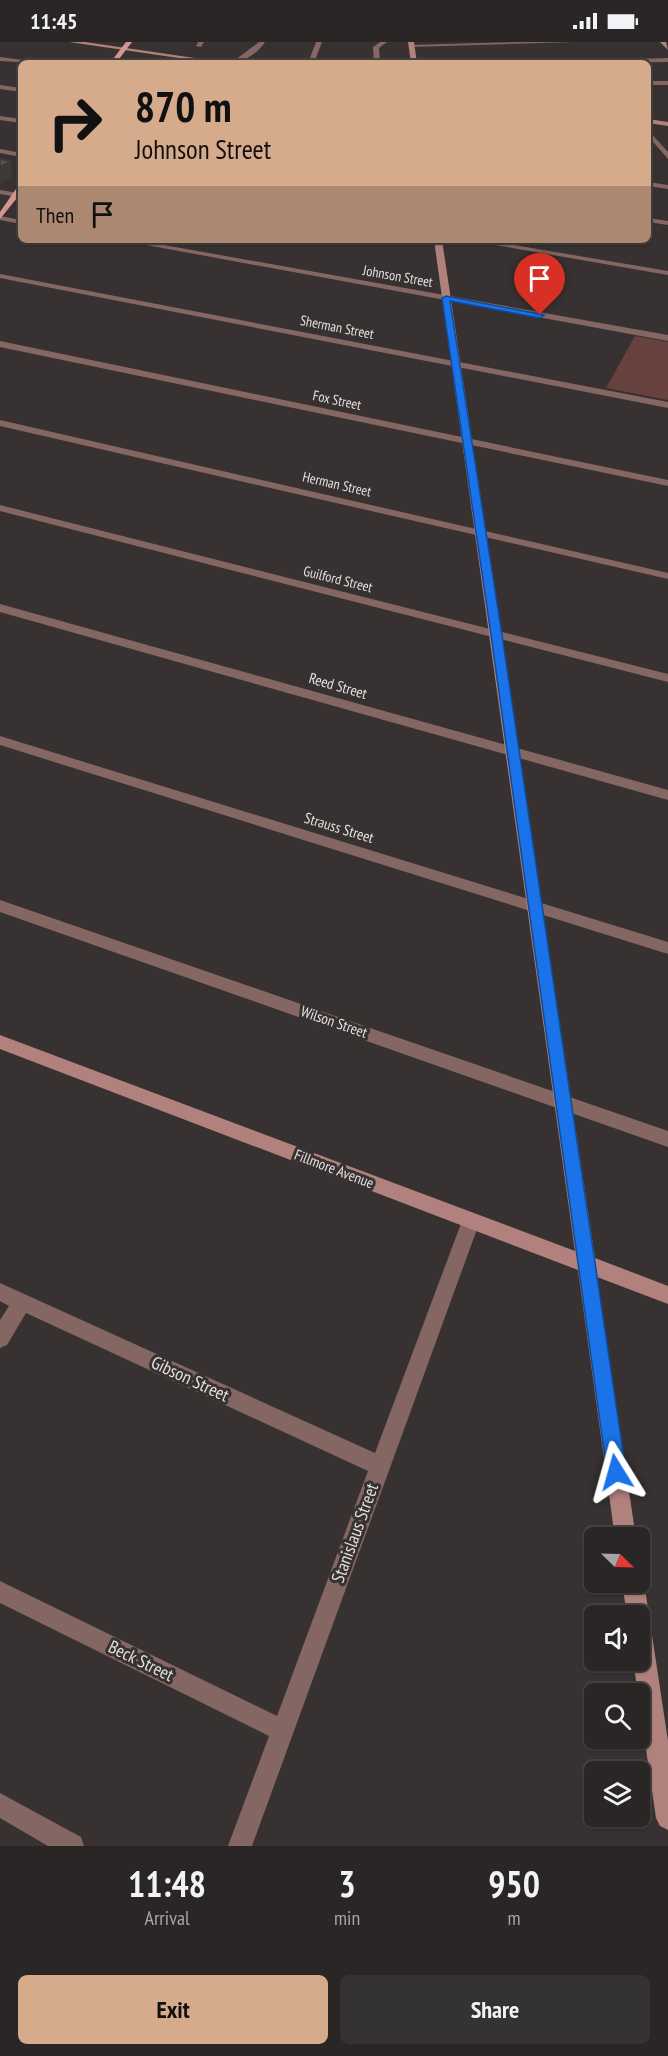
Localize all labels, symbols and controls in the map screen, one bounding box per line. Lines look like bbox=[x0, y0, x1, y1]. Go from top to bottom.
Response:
text: 11:45 bbox=[30, 7, 78, 35]
text: 870 m bbox=[135, 79, 232, 134]
icon: right bbox=[36, 84, 114, 162]
text: Johnson Street bbox=[135, 132, 271, 166]
icon: arrive bbox=[86, 198, 119, 231]
text: Then bbox=[36, 201, 74, 229]
pin bbox=[514, 253, 565, 315]
street label: Johnson Street bbox=[361, 261, 434, 291]
icon: arrive bbox=[523, 262, 556, 295]
street label: Sherman Street bbox=[299, 311, 375, 343]
street label: Fox Street bbox=[311, 386, 363, 414]
street label: Herman Street bbox=[301, 467, 373, 501]
street label: Guilford Street bbox=[302, 562, 375, 596]
street label: Reed Street bbox=[307, 668, 369, 703]
street label: Strauss Street bbox=[302, 808, 376, 847]
street label: Wilson Street bbox=[298, 1001, 370, 1042]
street label: Fillmore Avenue bbox=[292, 1145, 377, 1192]
street label: Gibson Street bbox=[148, 1350, 233, 1407]
position arrow bbox=[584, 1440, 648, 1504]
street label: Stanislaus Street bbox=[326, 1480, 383, 1586]
north arrow bbox=[584, 1527, 650, 1593]
map controls bbox=[584, 1527, 650, 1827]
button: sound bbox=[584, 1605, 650, 1671]
street label: Beck Street bbox=[105, 1635, 178, 1686]
button: search bbox=[584, 1683, 650, 1749]
button: layers bbox=[584, 1761, 650, 1827]
text: 11:48 bbox=[128, 1860, 206, 1907]
text: 3 bbox=[338, 1860, 356, 1907]
text: 950 bbox=[488, 1860, 540, 1907]
text: Arrival bbox=[144, 1905, 190, 1931]
text: min bbox=[334, 1905, 360, 1931]
text: m bbox=[508, 1905, 521, 1931]
button: Exit bbox=[18, 1975, 328, 2044]
button: Share bbox=[340, 1975, 650, 2044]

